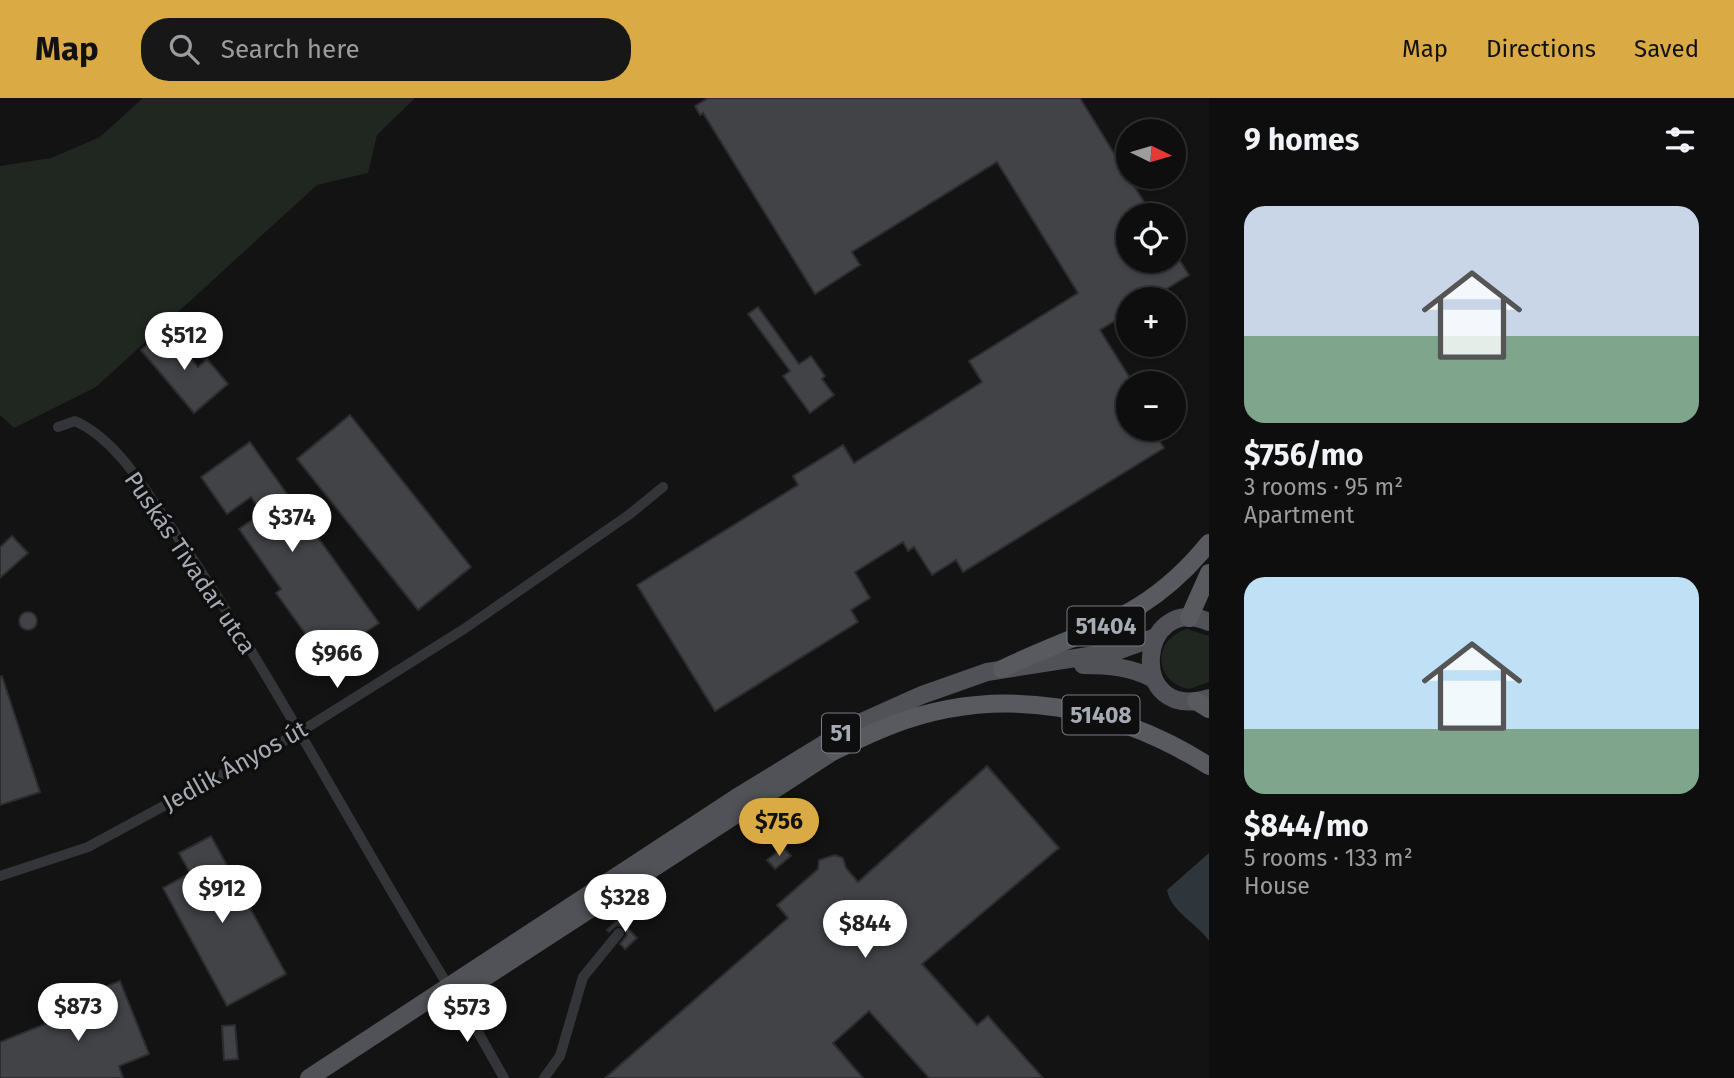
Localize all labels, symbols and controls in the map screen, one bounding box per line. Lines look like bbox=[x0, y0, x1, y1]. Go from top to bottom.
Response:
search box bbox=[141, 18, 631, 81]
text: Map bbox=[35, 29, 99, 69]
icon: search bbox=[165, 30, 203, 68]
text: Search here bbox=[221, 34, 360, 65]
text: Map bbox=[1402, 35, 1448, 63]
text: Directions bbox=[1486, 35, 1596, 63]
text: Saved bbox=[1634, 35, 1699, 63]
north arrow bbox=[1116, 119, 1186, 189]
map controls bbox=[1116, 119, 1186, 441]
icon: filters bbox=[1661, 121, 1699, 159]
text: 9 homes bbox=[1244, 122, 1359, 158]
button: locate bbox=[1116, 203, 1186, 273]
icon: home bbox=[1409, 252, 1535, 378]
button: + bbox=[1116, 287, 1186, 357]
pin: $512 bbox=[143, 313, 225, 372]
text: $512 bbox=[161, 321, 207, 349]
button: − bbox=[1116, 371, 1186, 441]
text: $756/mo bbox=[1244, 437, 1364, 473]
street label: Puskás Tivadar utca bbox=[119, 466, 261, 660]
text: 3 rooms · 95 m² bbox=[1244, 473, 1403, 501]
pin: $374 bbox=[251, 494, 333, 554]
text: Apartment bbox=[1244, 501, 1354, 529]
text: $374 bbox=[268, 503, 316, 531]
road number: 51404 bbox=[1068, 606, 1144, 646]
icon: home bbox=[1409, 623, 1535, 749]
pin: $966 bbox=[296, 630, 378, 690]
text: $966 bbox=[311, 639, 363, 667]
road number: 51408 bbox=[1062, 695, 1140, 734]
road number: 51 bbox=[822, 713, 860, 752]
street label: Jedlik Ányos út bbox=[157, 714, 312, 817]
pin: $756 bbox=[738, 798, 820, 858]
text: $756 bbox=[755, 807, 803, 835]
text: $844/mo bbox=[1244, 808, 1369, 844]
text: 5 rooms · 133 m² bbox=[1244, 844, 1413, 872]
pin: $912 bbox=[181, 866, 263, 925]
text: House bbox=[1244, 872, 1310, 900]
text: $912 bbox=[198, 874, 246, 902]
pin: $328 bbox=[584, 874, 666, 934]
text: $328 bbox=[600, 883, 650, 911]
pin: $844 bbox=[824, 900, 906, 960]
text: $844 bbox=[839, 909, 891, 937]
pin: $873 bbox=[37, 984, 119, 1043]
pin: $573 bbox=[426, 984, 508, 1044]
text: $873 bbox=[54, 992, 102, 1020]
text: $573 bbox=[444, 993, 490, 1021]

